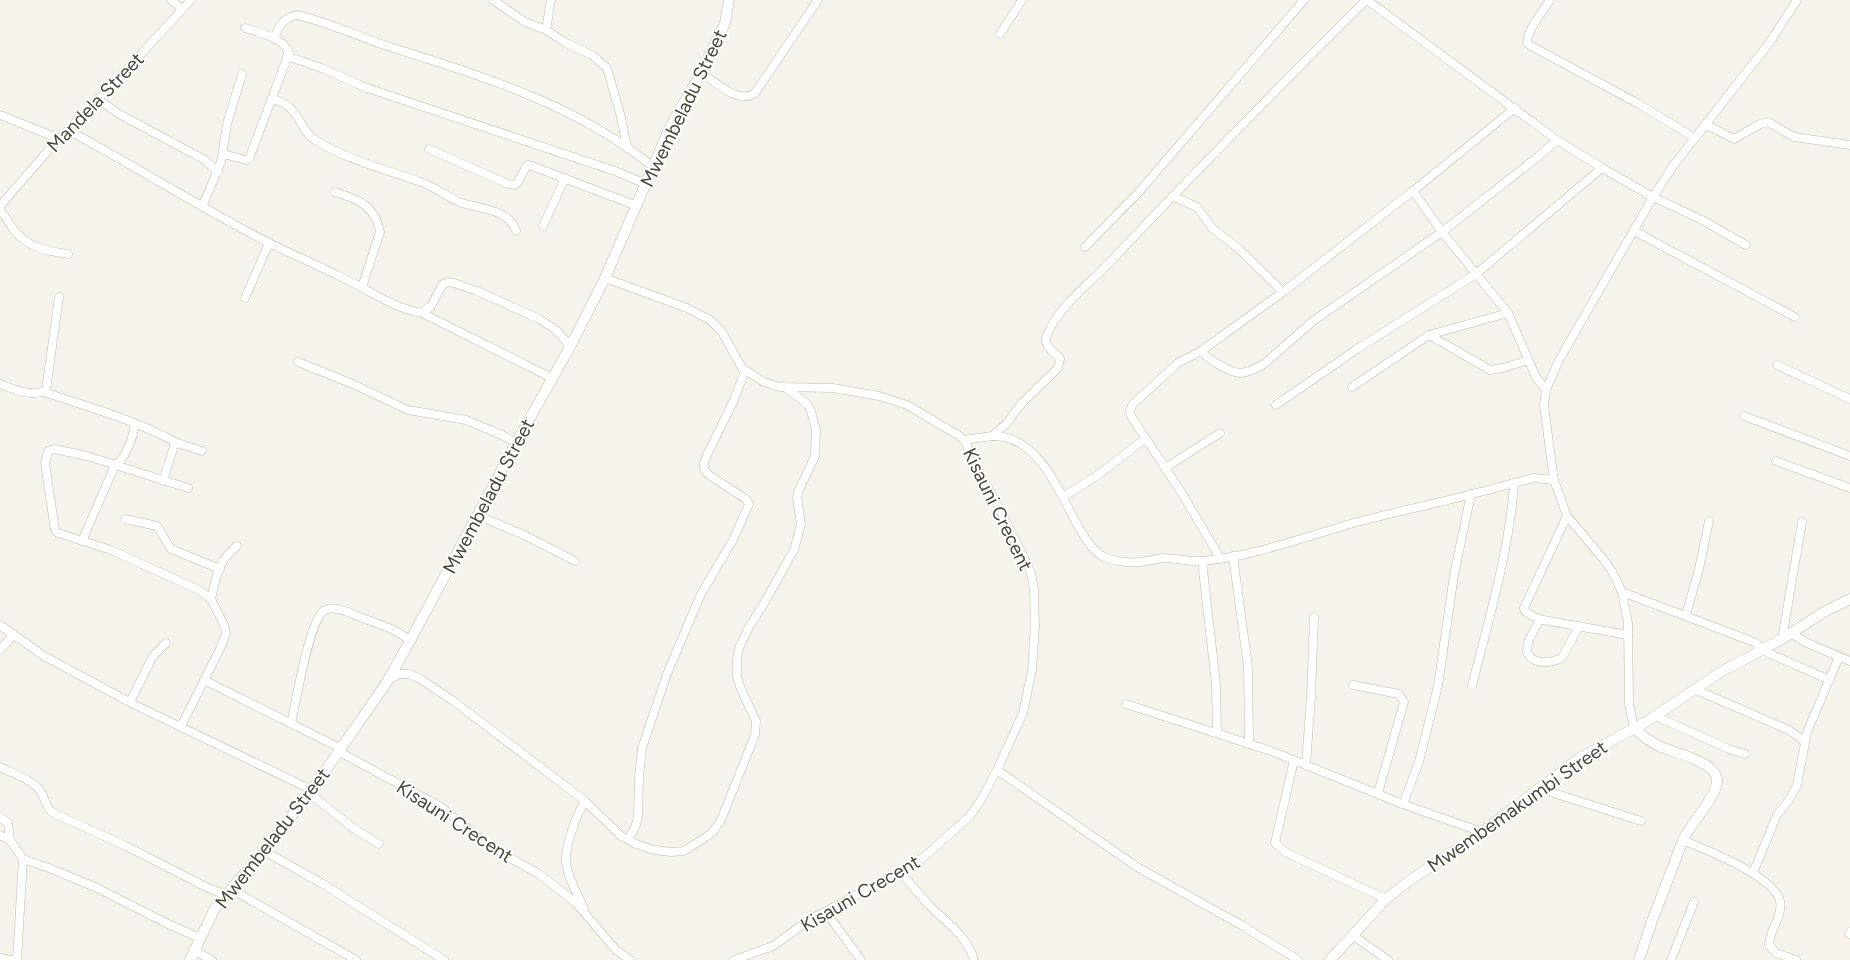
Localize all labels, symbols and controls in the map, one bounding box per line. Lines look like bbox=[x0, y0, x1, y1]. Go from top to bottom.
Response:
street label: Mwembeladu Street bbox=[635, 26, 732, 191]
street label: Mandela Street bbox=[42, 48, 149, 157]
street label: Mwembeladu Street bbox=[438, 415, 539, 578]
street label: Kisauni Crecent bbox=[958, 444, 1037, 574]
street label: Mwembemakumbi Street bbox=[1423, 736, 1612, 877]
street label: Mwembeladu Street bbox=[210, 763, 334, 913]
street label: Kisauni Crecent bbox=[392, 775, 517, 867]
street label: Kisauni Crecent bbox=[797, 850, 924, 937]

